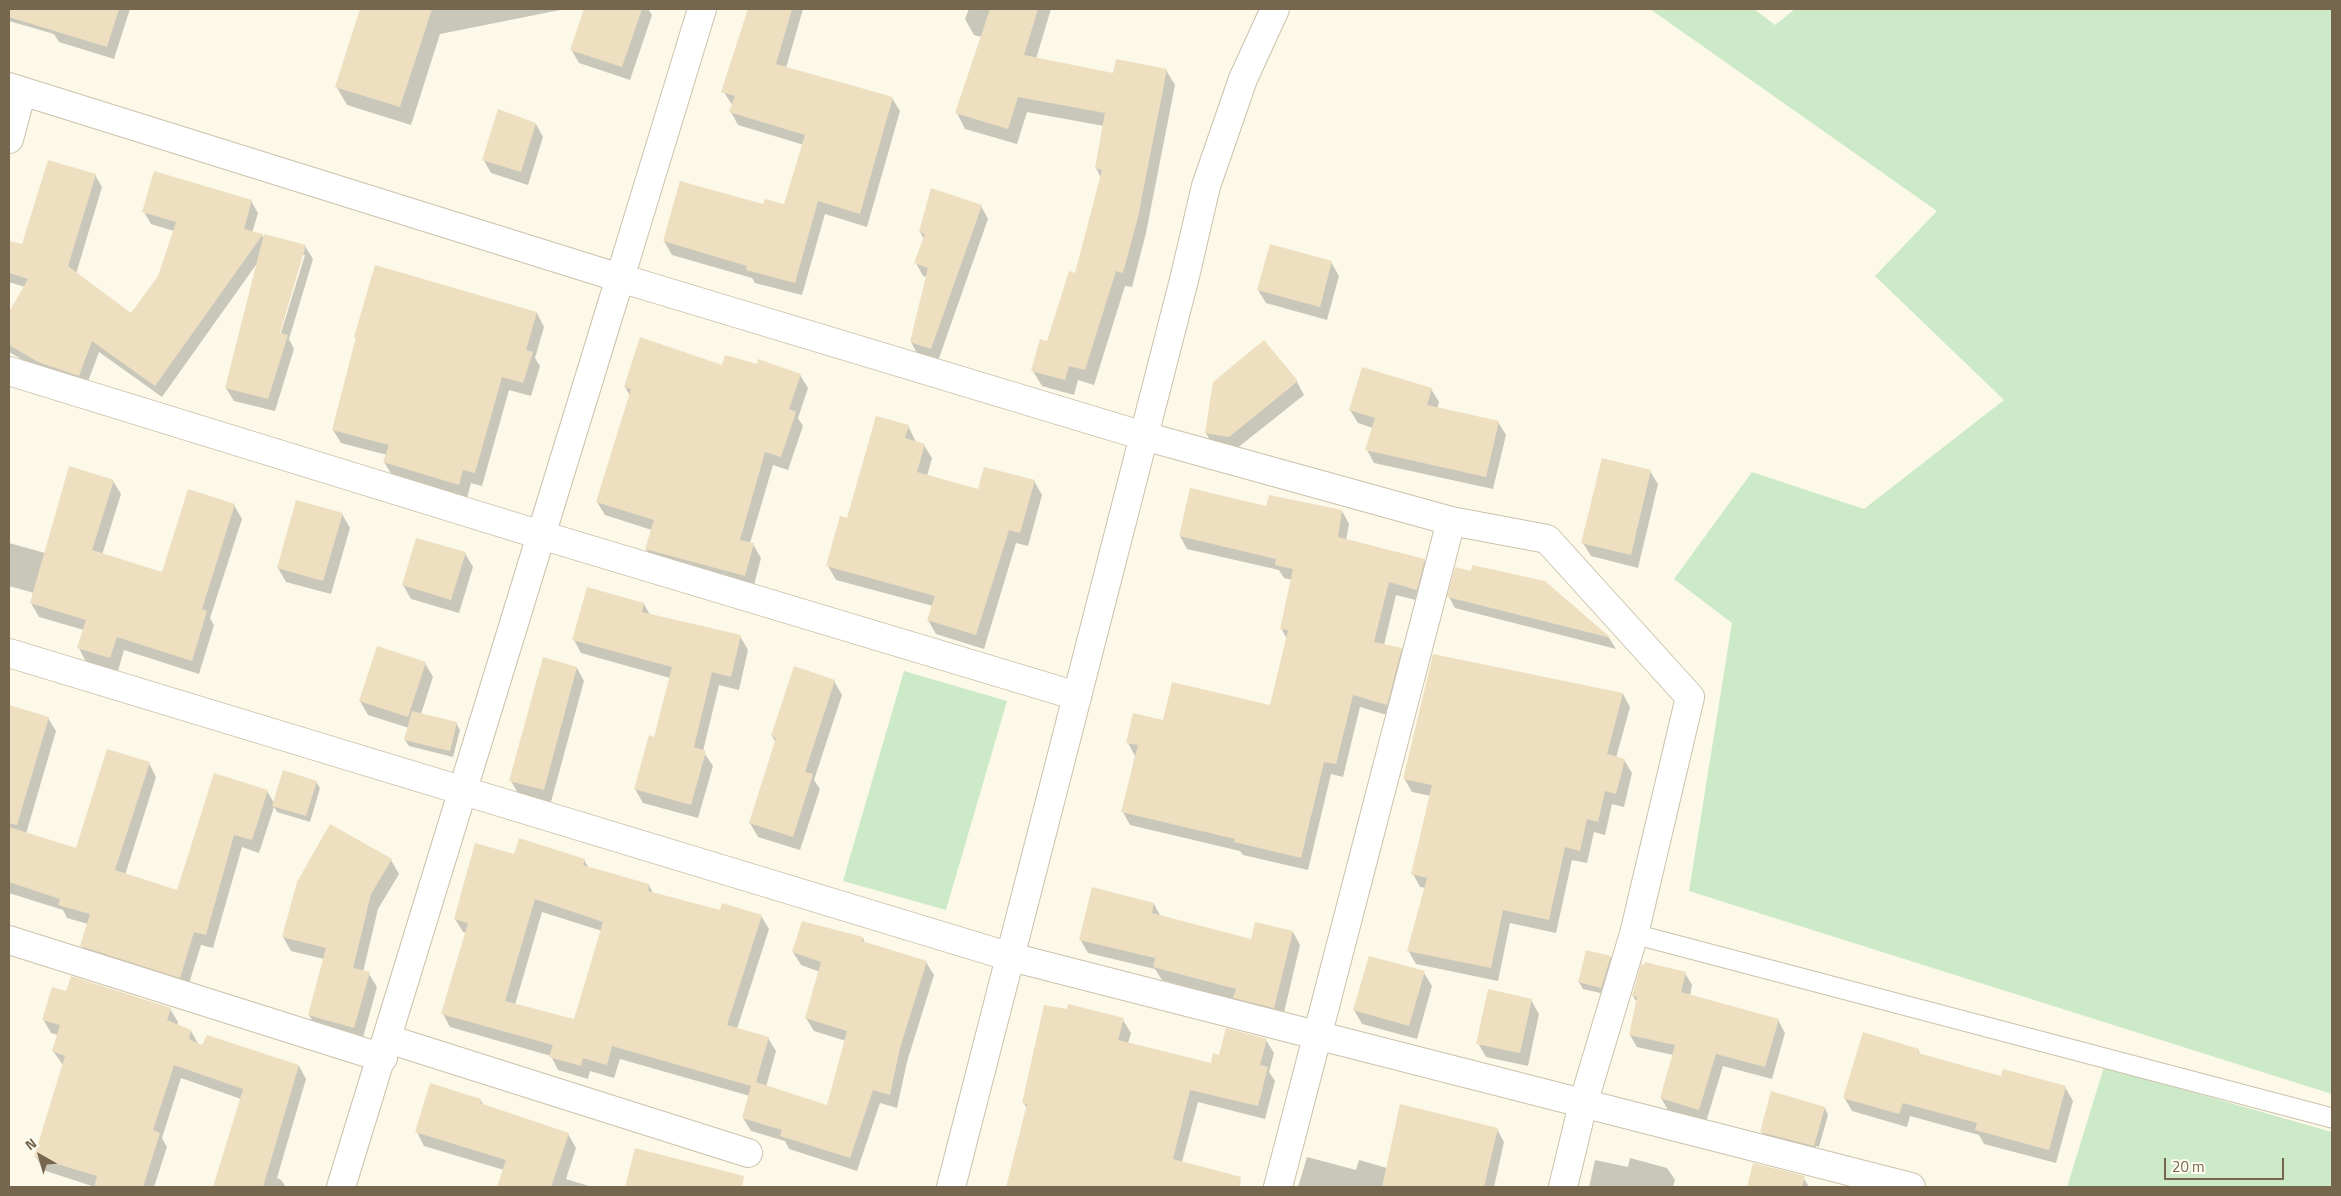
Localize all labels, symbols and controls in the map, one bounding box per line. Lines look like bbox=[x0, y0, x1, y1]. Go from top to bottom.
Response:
north arrow bbox=[15, 1131, 65, 1181]
text: N bbox=[20, 1133, 41, 1155]
scale bar bbox=[2166, 1148, 2286, 1180]
text: 20 m bbox=[2172, 1155, 2205, 1178]

